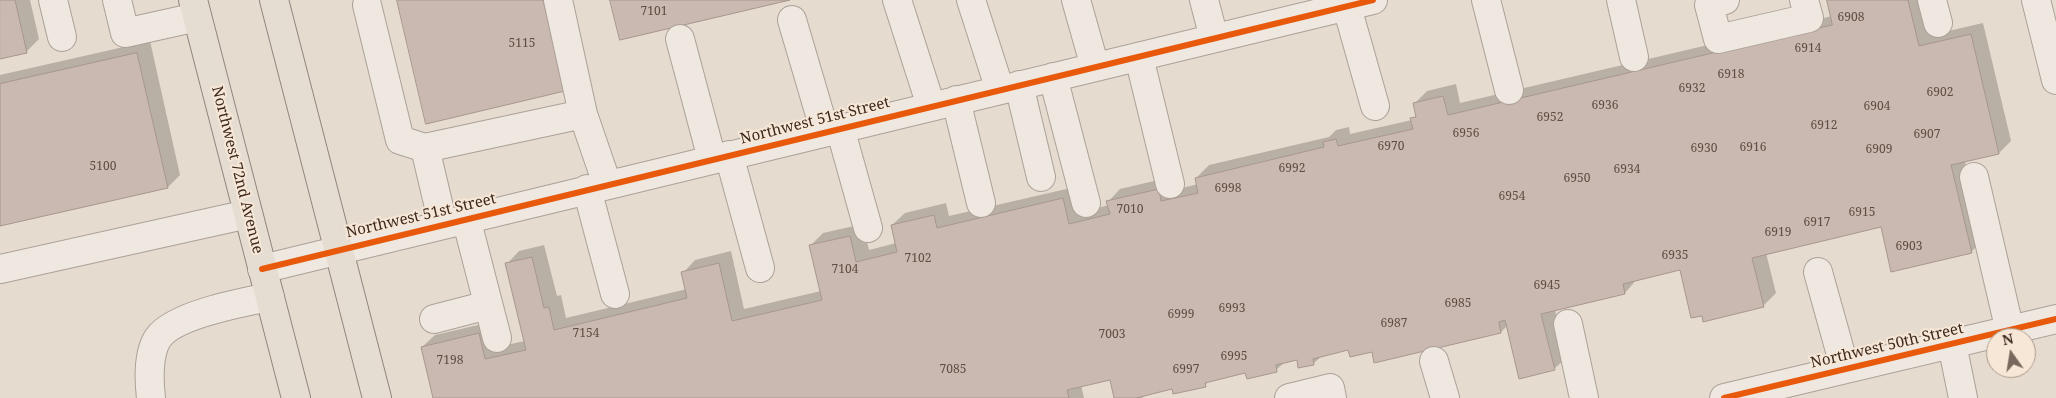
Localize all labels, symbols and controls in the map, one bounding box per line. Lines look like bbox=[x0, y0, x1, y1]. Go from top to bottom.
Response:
house number: 7101 bbox=[641, 5, 667, 19]
house number: 6908 bbox=[1838, 11, 1864, 25]
house number: 5115 bbox=[509, 37, 535, 51]
house number: 6914 bbox=[1795, 42, 1821, 56]
house number: 6918 bbox=[1718, 68, 1744, 82]
house number: 6932 bbox=[1679, 82, 1705, 96]
street label: Northwest 72nd Avenue bbox=[207, 84, 267, 256]
house number: 6902 bbox=[1927, 86, 1953, 100]
street label: Northwest 51st Street bbox=[738, 94, 892, 148]
house number: 6936 bbox=[1592, 99, 1618, 113]
house number: 6904 bbox=[1864, 100, 1890, 114]
house number: 6952 bbox=[1537, 111, 1563, 125]
house number: 6912 bbox=[1811, 119, 1837, 133]
house number: 6956 bbox=[1453, 127, 1479, 141]
house number: 6907 bbox=[1914, 128, 1940, 142]
house number: 6970 bbox=[1378, 140, 1404, 154]
house number: 6916 bbox=[1740, 141, 1766, 155]
house number: 6930 bbox=[1691, 142, 1717, 156]
house number: 6909 bbox=[1866, 143, 1892, 157]
house number: 5100 bbox=[90, 160, 116, 174]
house number: 6992 bbox=[1279, 162, 1305, 176]
house number: 6934 bbox=[1614, 163, 1640, 177]
house number: 6950 bbox=[1564, 172, 1590, 186]
house number: 6998 bbox=[1215, 182, 1241, 196]
street label: Northwest 51st Street bbox=[344, 190, 498, 242]
house number: 6954 bbox=[1499, 190, 1525, 204]
house number: 7010 bbox=[1117, 203, 1143, 217]
house number: 6915 bbox=[1849, 206, 1875, 220]
house number: 6917 bbox=[1804, 216, 1830, 230]
house number: 6919 bbox=[1765, 226, 1791, 240]
house number: 6903 bbox=[1896, 240, 1922, 254]
house number: 6935 bbox=[1662, 249, 1688, 263]
house number: 7102 bbox=[905, 252, 931, 266]
house number: 7104 bbox=[832, 263, 858, 277]
house number: 6945 bbox=[1534, 279, 1560, 293]
house number: 6985 bbox=[1445, 297, 1471, 311]
house number: 6993 bbox=[1219, 302, 1245, 316]
house number: 6999 bbox=[1168, 308, 1194, 322]
house number: 6987 bbox=[1381, 317, 1407, 331]
street label: Northwest 50th Street bbox=[1809, 320, 1965, 372]
house number: 7154 bbox=[573, 327, 599, 341]
house number: 7003 bbox=[1099, 328, 1125, 342]
north arrow bbox=[1986, 328, 2036, 378]
text: N bbox=[2000, 328, 2015, 349]
house number: 6995 bbox=[1221, 350, 1247, 364]
house number: 7198 bbox=[437, 354, 463, 368]
house number: 7085 bbox=[940, 363, 966, 377]
house number: 6997 bbox=[1173, 363, 1199, 377]

